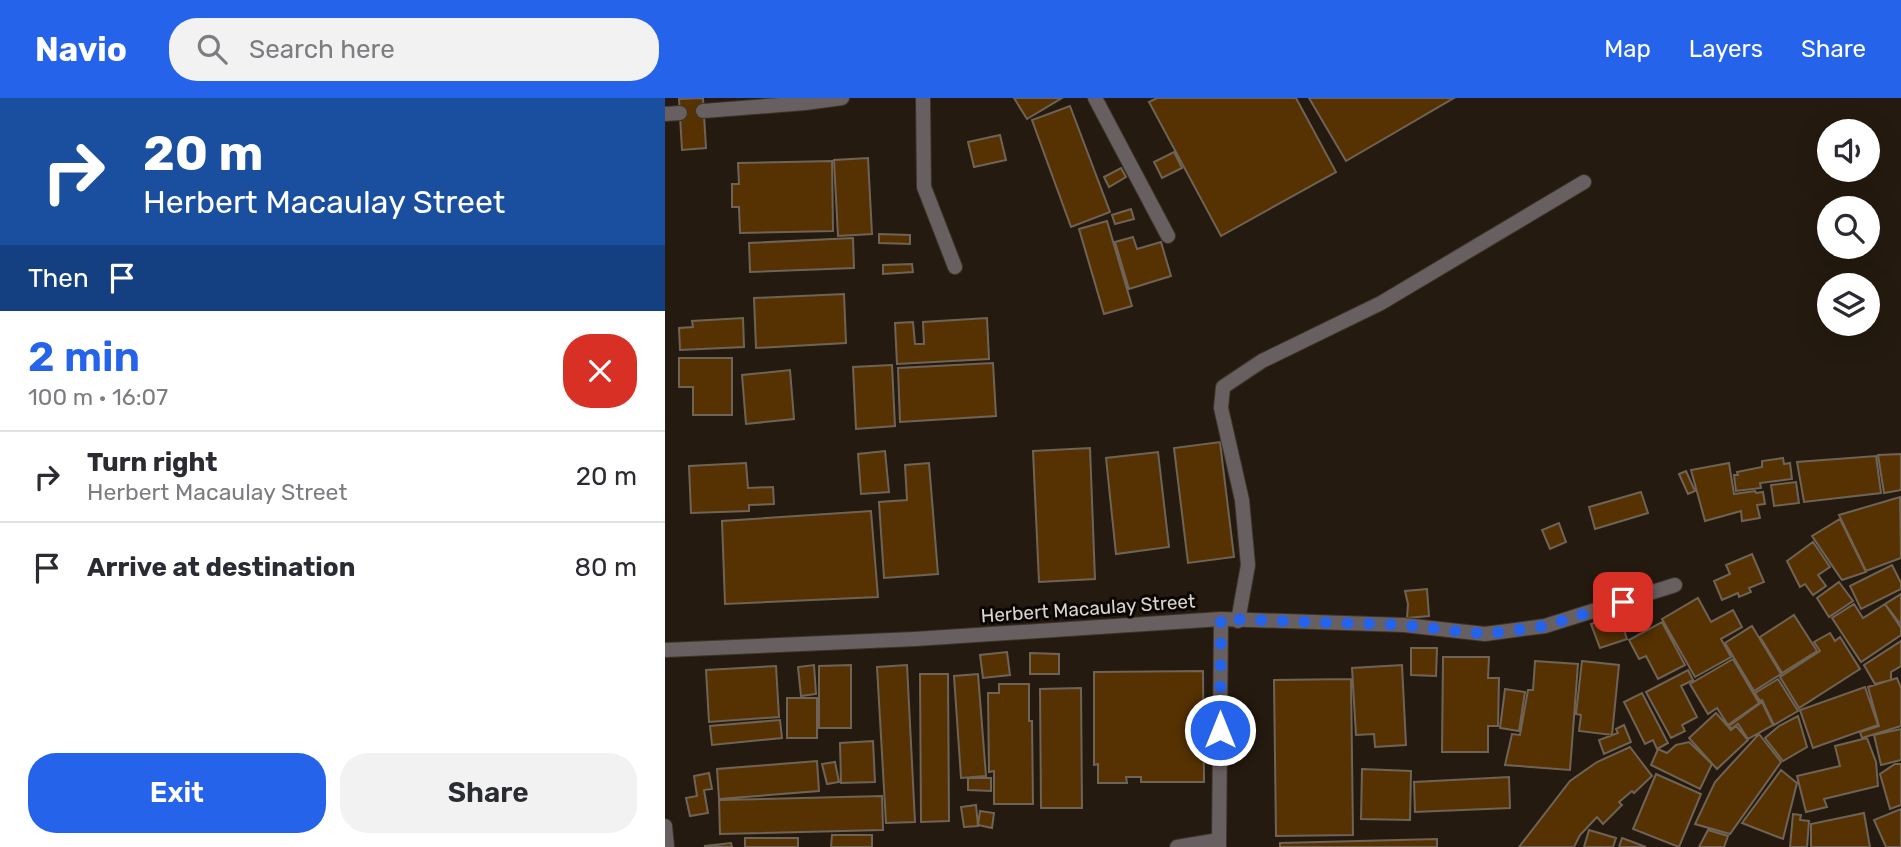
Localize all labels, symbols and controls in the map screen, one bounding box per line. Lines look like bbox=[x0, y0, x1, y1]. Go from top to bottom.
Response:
search box bbox=[169, 18, 659, 81]
text: Navio bbox=[35, 30, 127, 69]
icon: search bbox=[193, 30, 231, 68]
text: Search here bbox=[249, 34, 395, 65]
text: Map bbox=[1604, 35, 1651, 63]
text: Layers bbox=[1689, 35, 1763, 63]
text: Share bbox=[1801, 35, 1866, 63]
map controls bbox=[1817, 119, 1880, 336]
button: sound bbox=[1817, 119, 1880, 182]
text: 20 m bbox=[143, 124, 264, 182]
icon: right bbox=[28, 126, 119, 217]
text: Herbert Macaulay Street bbox=[143, 183, 505, 221]
button: search bbox=[1817, 196, 1880, 259]
icon: arrive bbox=[103, 259, 141, 297]
text: Then bbox=[28, 263, 89, 294]
button: layers bbox=[1817, 273, 1880, 336]
text: 2 min bbox=[28, 332, 140, 382]
button: close bbox=[563, 334, 637, 408]
text: 100 m · 16:07 bbox=[28, 383, 168, 411]
text: Turn right bbox=[87, 447, 217, 478]
icon: right bbox=[28, 458, 66, 496]
text: 20 m bbox=[576, 461, 637, 492]
text: Herbert Macaulay Street bbox=[87, 478, 347, 506]
icon: arrive bbox=[28, 549, 66, 587]
text: Arrive at destination bbox=[87, 552, 355, 583]
text: 80 m bbox=[574, 552, 637, 583]
pin bbox=[1593, 572, 1653, 632]
icon: arrive bbox=[1604, 583, 1642, 621]
street label: Herbert Macaulay Street bbox=[980, 589, 1197, 627]
position arrow bbox=[1183, 693, 1257, 767]
button: Exit bbox=[28, 753, 326, 833]
button: Share bbox=[340, 753, 637, 833]

